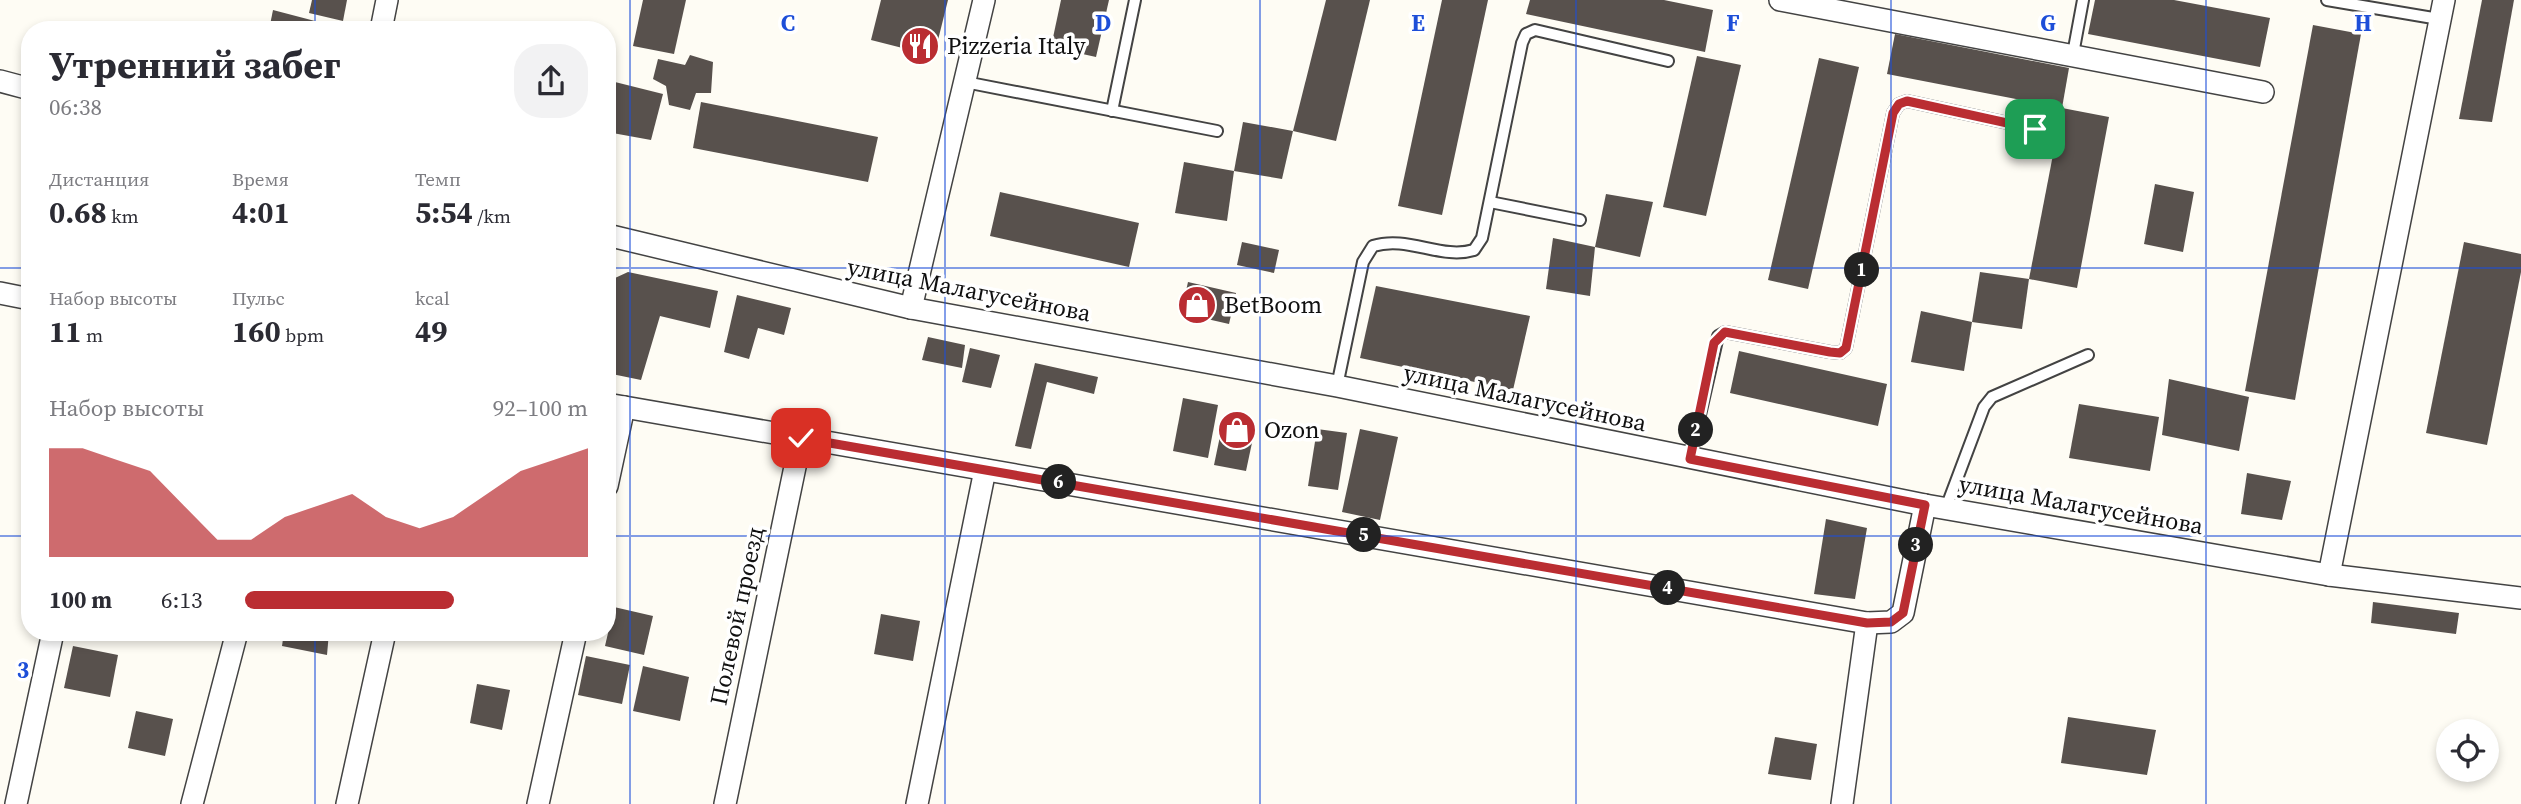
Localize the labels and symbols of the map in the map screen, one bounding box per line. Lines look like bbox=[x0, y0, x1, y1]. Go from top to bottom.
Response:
text: C bbox=[781, 7, 795, 39]
text: D bbox=[1095, 7, 1111, 39]
text: E bbox=[1411, 7, 1425, 39]
text: F bbox=[1726, 7, 1740, 39]
text: G bbox=[2040, 7, 2056, 39]
text: H bbox=[2354, 7, 2372, 39]
restaurant icon: Pizzeria Italy bbox=[899, 25, 941, 67]
place label: Pizzeria Italy bbox=[947, 29, 1086, 62]
pin bbox=[2005, 99, 2065, 159]
street label: улица Малагусейнова bbox=[845, 250, 1094, 329]
pin: 1 bbox=[1844, 252, 1880, 288]
shop icon: BetBoom bbox=[1176, 284, 1218, 326]
place label: BetBoom bbox=[1224, 288, 1322, 321]
street label: улица Малагусейнова bbox=[1401, 356, 1650, 440]
pin bbox=[771, 408, 831, 468]
shop icon: Ozon bbox=[1216, 409, 1258, 451]
pin: 2 bbox=[1678, 412, 1714, 448]
place label: Ozon bbox=[1264, 413, 1320, 446]
pin: 6 bbox=[1042, 464, 1076, 500]
street label: улица Малагусейнова bbox=[1956, 467, 2207, 542]
pin: 5 bbox=[1346, 518, 1382, 552]
street label: Полевой проезд bbox=[702, 524, 772, 708]
pin: 3 bbox=[1898, 528, 1934, 562]
pin: 4 bbox=[1650, 570, 1686, 606]
text: 3 bbox=[17, 654, 29, 686]

